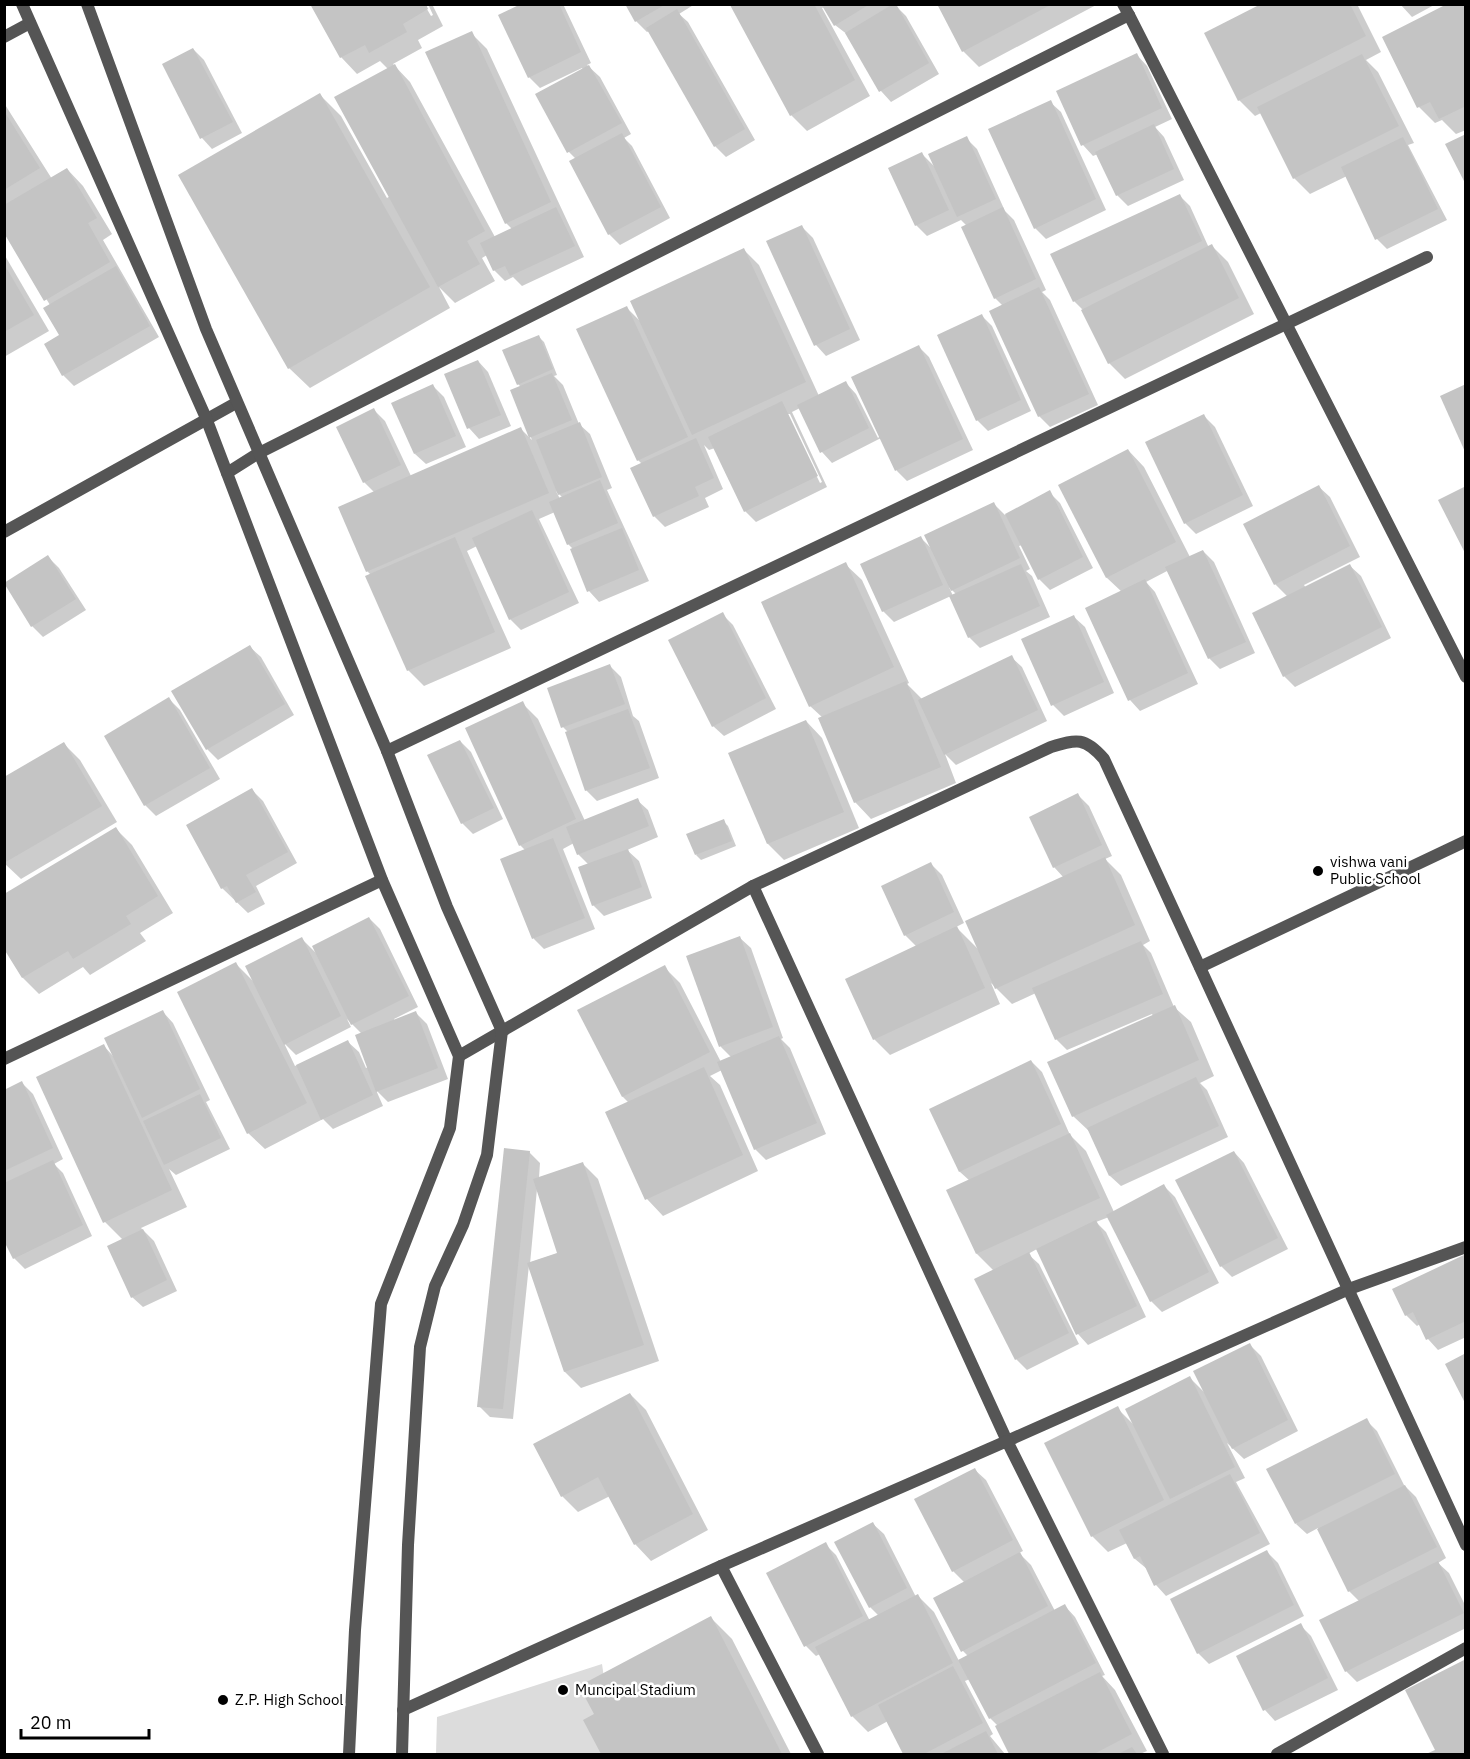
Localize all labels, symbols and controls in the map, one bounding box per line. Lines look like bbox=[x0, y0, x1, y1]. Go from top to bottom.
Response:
place label: vishwa vani Public School bbox=[1330, 852, 1421, 888]
marker: vishwa vani Public School bbox=[1311, 864, 1325, 878]
place label: Muncipal Stadium bbox=[575, 1680, 696, 1699]
marker: Muncipal Stadium bbox=[556, 1683, 570, 1697]
place label: Z.P. High School bbox=[235, 1690, 343, 1709]
marker: Z.P. High School bbox=[216, 1693, 230, 1707]
scale bar bbox=[21, 1702, 148, 1740]
text: 20 m bbox=[30, 1711, 72, 1734]

